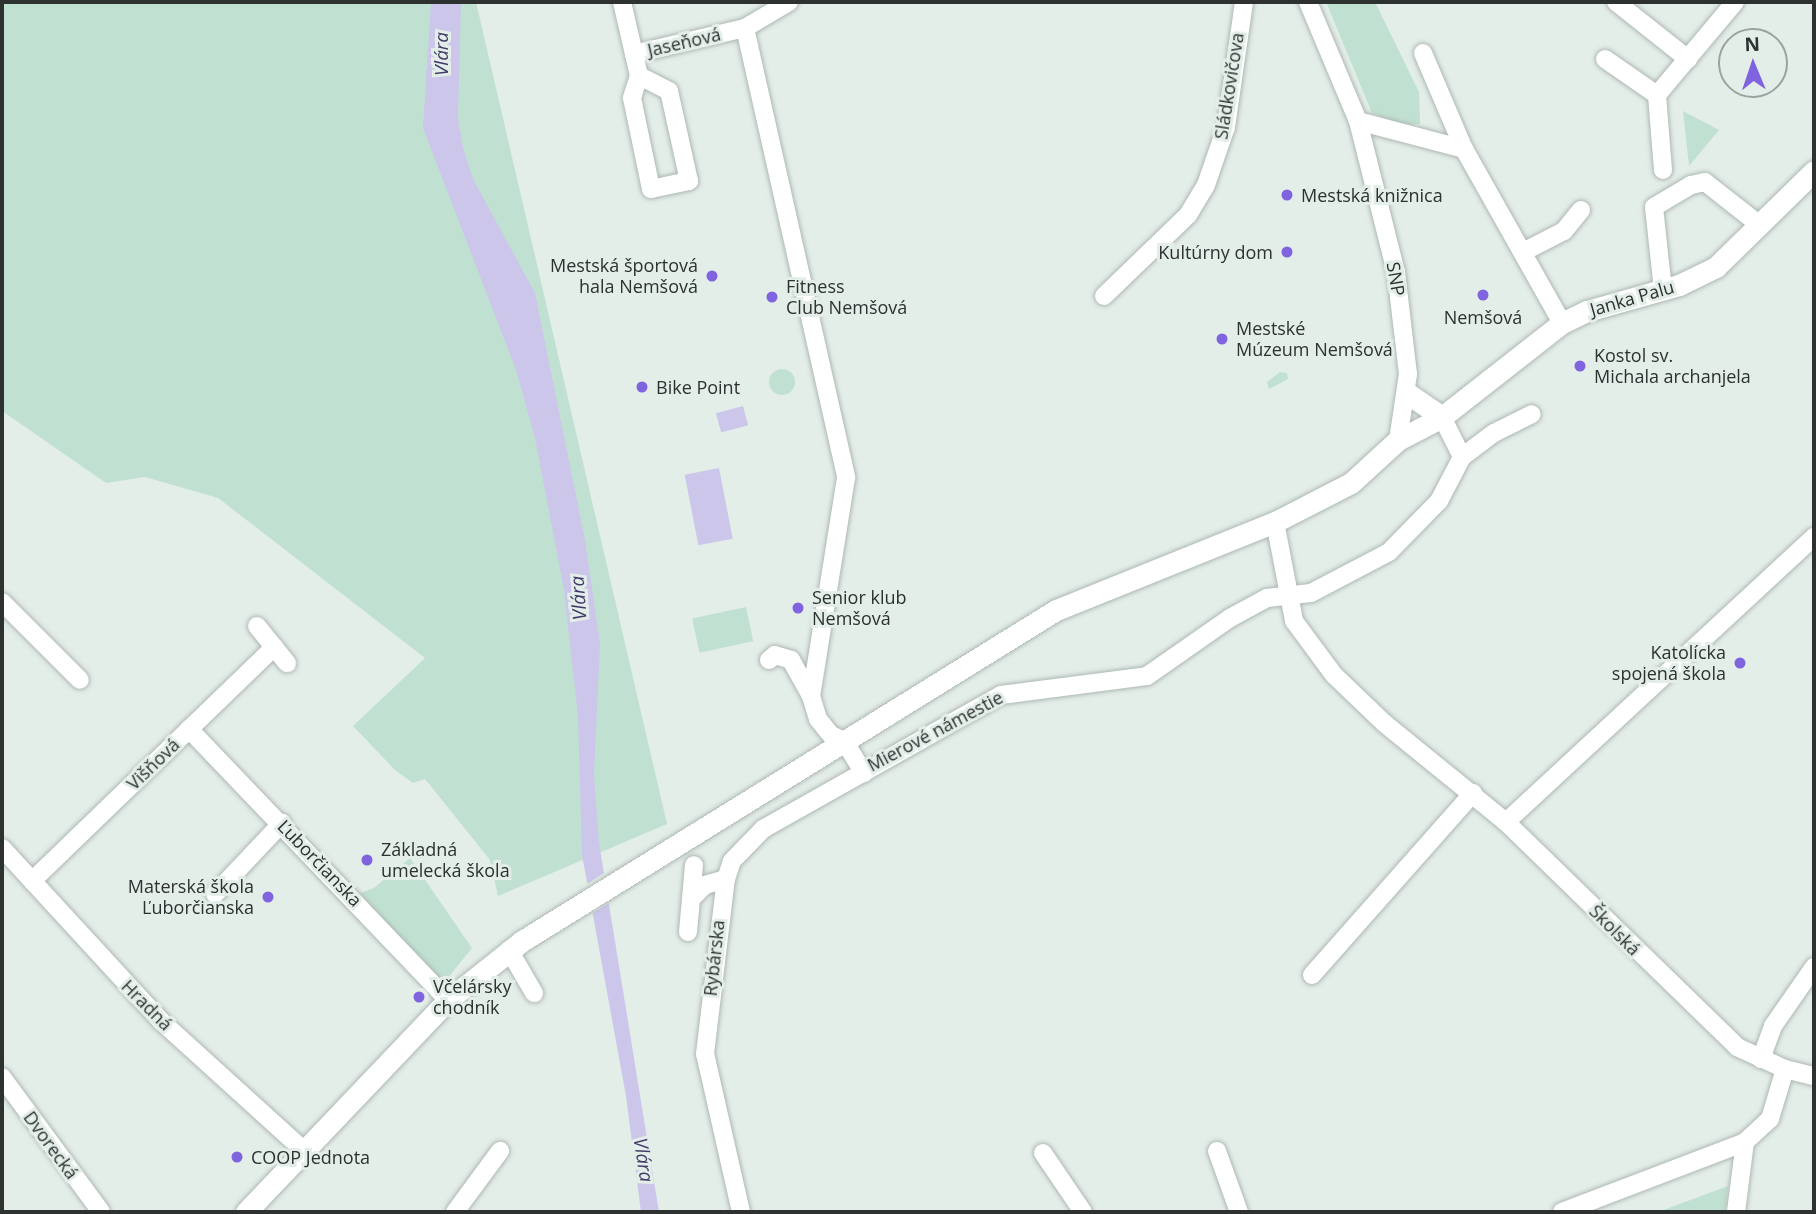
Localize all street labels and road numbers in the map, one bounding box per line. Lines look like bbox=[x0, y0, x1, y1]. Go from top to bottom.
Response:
street label: Jaseňová bbox=[645, 23, 723, 61]
street label: Sládkovičova bbox=[1210, 31, 1248, 141]
street label: SNP bbox=[1382, 260, 1410, 298]
street label: Janka Palu bbox=[1587, 276, 1677, 320]
street label: Mierové námestie bbox=[864, 686, 1006, 776]
street label: Višňová bbox=[122, 734, 184, 794]
street label: Ľuborčianska bbox=[273, 815, 367, 911]
street label: Školská bbox=[1585, 900, 1645, 960]
street label: Rybárska bbox=[699, 919, 729, 997]
street label: Hradná bbox=[117, 975, 177, 1035]
street label: Dvorecká bbox=[19, 1107, 83, 1183]

